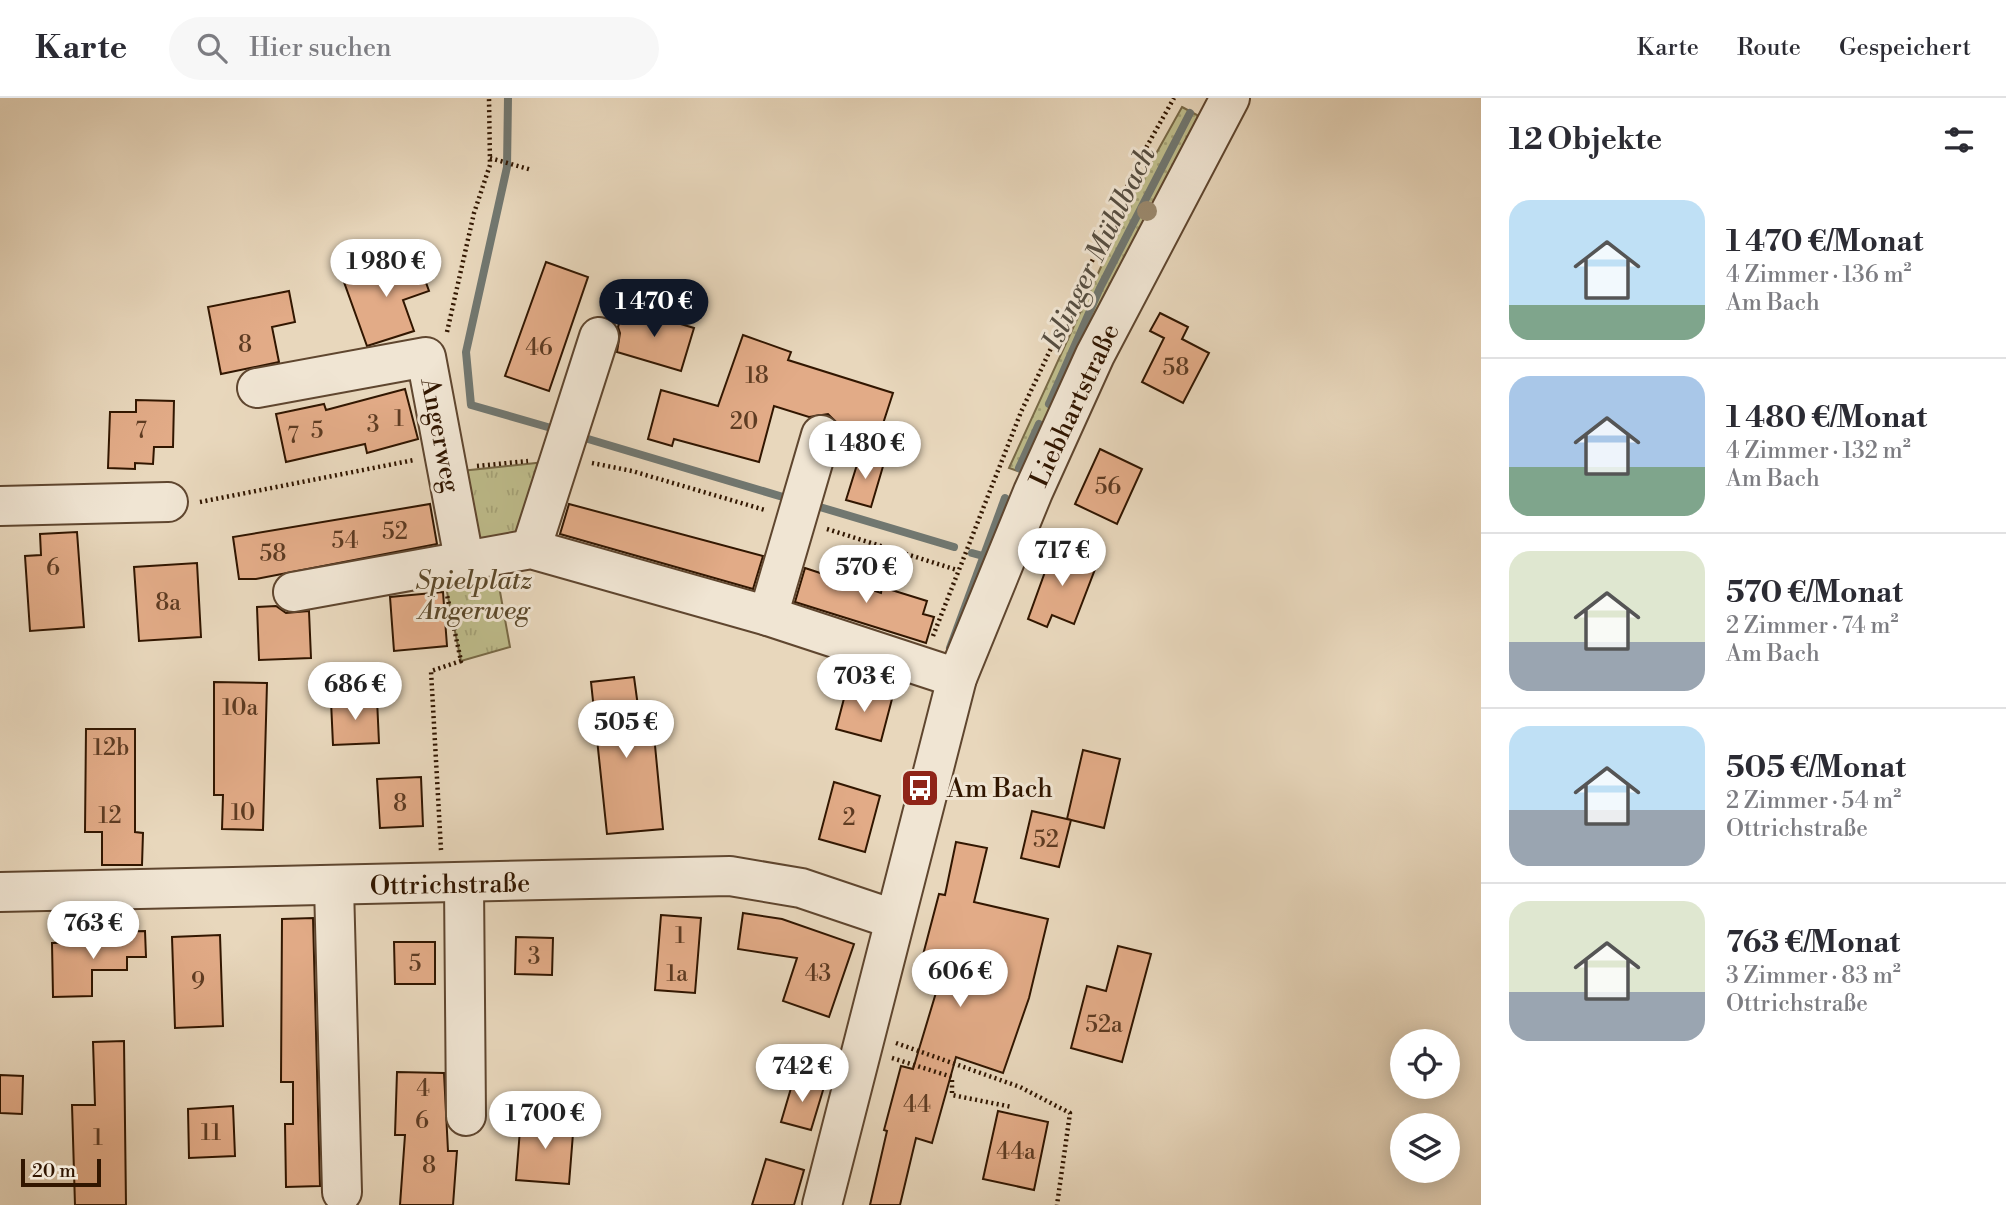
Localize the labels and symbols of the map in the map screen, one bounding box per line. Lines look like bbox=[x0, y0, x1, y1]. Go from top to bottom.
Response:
water label: Islinger Mühlbach bbox=[1035, 141, 1164, 357]
pin: 1 980 € bbox=[321, 240, 451, 299]
pin: 1 470 € bbox=[589, 280, 719, 339]
street label: Liebhartstraße bbox=[1023, 319, 1127, 492]
house number: 8 bbox=[238, 331, 252, 359]
house number: 46 bbox=[525, 334, 553, 362]
house number: 58 bbox=[1163, 354, 1189, 382]
house number: 18 bbox=[745, 362, 769, 390]
street label: Angerweg bbox=[413, 374, 467, 496]
house number: 1 bbox=[394, 405, 404, 433]
house number: 20 bbox=[730, 408, 758, 436]
house number: 3 bbox=[367, 411, 379, 439]
house number: 7 bbox=[135, 417, 147, 445]
house number: 5 bbox=[311, 417, 323, 445]
house number: 7 bbox=[287, 422, 299, 450]
pin: 1 480 € bbox=[800, 422, 930, 481]
house number: 56 bbox=[1095, 473, 1121, 501]
house number: 52 bbox=[382, 518, 408, 546]
house number: 54 bbox=[332, 527, 358, 555]
pin: 717 € bbox=[1013, 528, 1111, 588]
house number: 58 bbox=[260, 540, 286, 568]
pin: 570 € bbox=[817, 546, 915, 605]
house number: 6 bbox=[46, 554, 60, 582]
park label: Spielplatz Angerweg bbox=[415, 565, 533, 627]
house number: 8a bbox=[155, 589, 181, 617]
pin: 703 € bbox=[815, 654, 913, 714]
pin: 686 € bbox=[306, 662, 404, 722]
house number: 10a bbox=[222, 694, 258, 722]
pin: 505 € bbox=[577, 700, 675, 760]
house number: 12b bbox=[93, 734, 129, 762]
bus stop icon: Am Bach bbox=[899, 767, 941, 809]
place label: Am Bach bbox=[946, 773, 1053, 805]
house number: 8 bbox=[393, 790, 407, 818]
house number: 10 bbox=[231, 799, 255, 827]
house number: 12 bbox=[98, 802, 122, 830]
house number: 2 bbox=[842, 804, 856, 832]
house number: 52 bbox=[1033, 826, 1059, 854]
street label: Ottrichstraße bbox=[370, 868, 530, 902]
pin: 763 € bbox=[44, 902, 142, 961]
house number: 1 bbox=[675, 922, 685, 950]
house number: 3 bbox=[528, 943, 540, 971]
house number: 5 bbox=[409, 950, 421, 978]
pin: 606 € bbox=[911, 950, 1009, 1009]
house number: 1a bbox=[666, 960, 688, 988]
house number: 43 bbox=[805, 960, 831, 988]
house number: 9 bbox=[191, 968, 205, 996]
house number: 52a bbox=[1085, 1011, 1123, 1039]
pin: 742 € bbox=[753, 1044, 851, 1104]
house number: 4 bbox=[416, 1075, 430, 1103]
pin: 1 700 € bbox=[480, 1091, 610, 1151]
house number: 44 bbox=[903, 1091, 931, 1119]
house number: 6 bbox=[415, 1107, 429, 1135]
house number: 11 bbox=[201, 1119, 221, 1147]
house number: 1 bbox=[93, 1124, 103, 1152]
house number: 44a bbox=[996, 1138, 1036, 1166]
house number: 8 bbox=[422, 1152, 436, 1180]
scale bar bbox=[21, 1156, 102, 1188]

